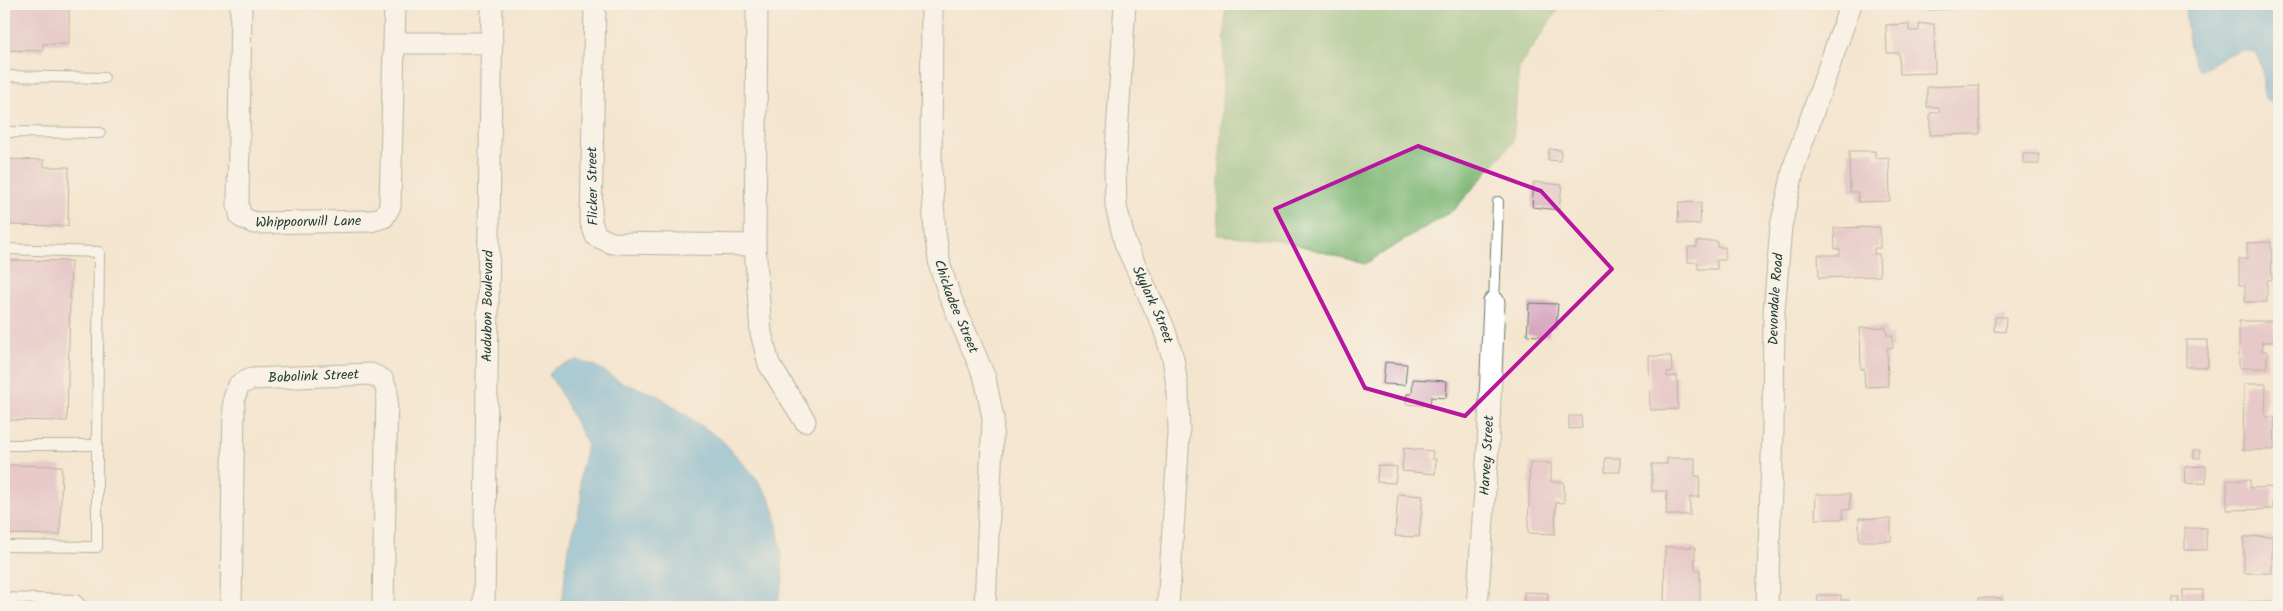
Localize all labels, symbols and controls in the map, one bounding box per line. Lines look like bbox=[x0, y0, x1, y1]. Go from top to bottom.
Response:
street label: Flicker Street bbox=[581, 146, 605, 226]
street label: Whippoorwill Lane bbox=[255, 210, 362, 234]
street label: Audubon Boulevard bbox=[476, 249, 500, 362]
street label: Devondale Road bbox=[1763, 251, 1790, 345]
street label: Chickadee Street bbox=[928, 258, 984, 358]
street label: Skylark Street bbox=[1126, 262, 1179, 347]
street label: Bobolink Street bbox=[268, 363, 360, 389]
street label: Harvey Street bbox=[1474, 414, 1500, 496]

